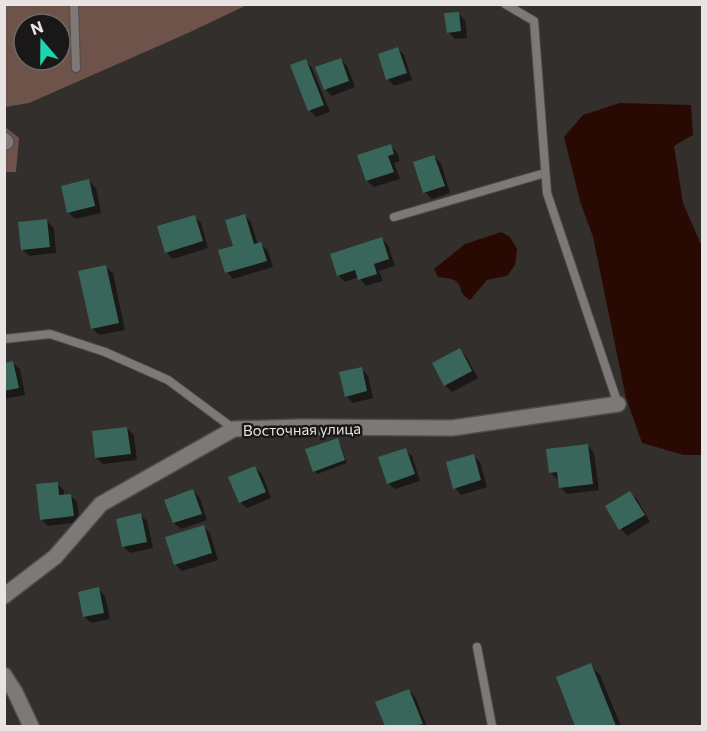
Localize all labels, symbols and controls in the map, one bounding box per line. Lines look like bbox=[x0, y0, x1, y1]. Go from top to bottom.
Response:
north arrow bbox=[12, 12, 72, 72]
text: N bbox=[28, 16, 46, 38]
street label: Восточная улица bbox=[243, 419, 361, 439]

